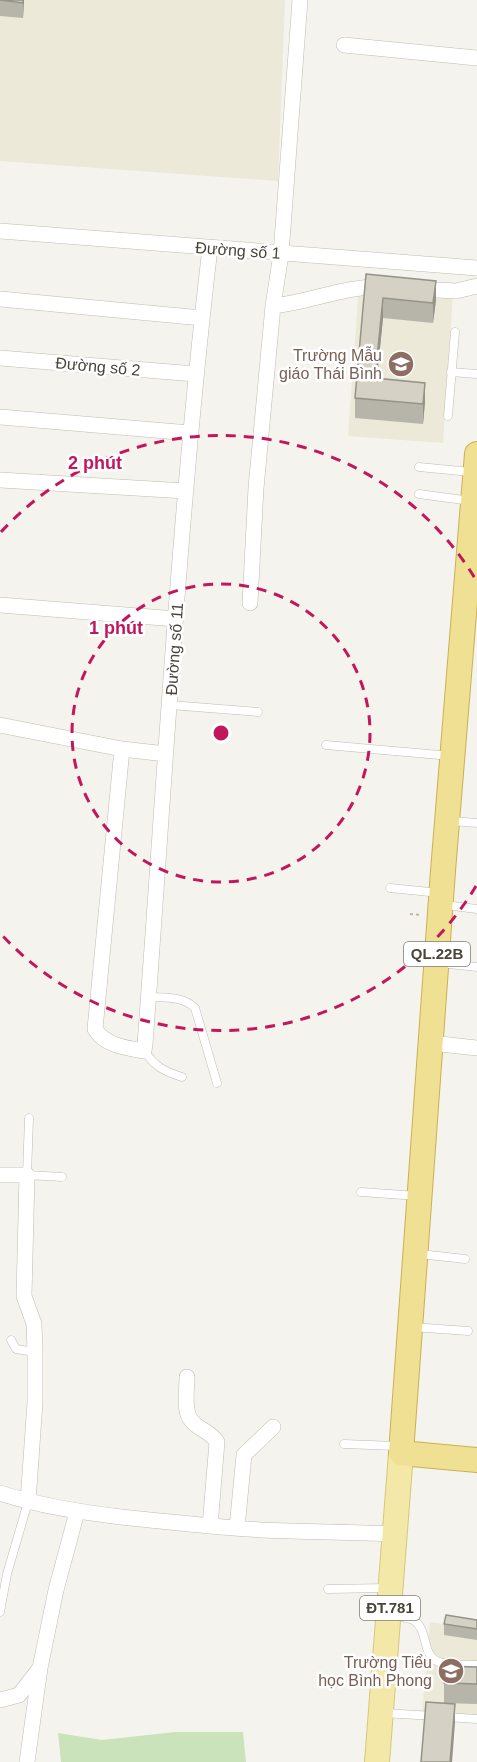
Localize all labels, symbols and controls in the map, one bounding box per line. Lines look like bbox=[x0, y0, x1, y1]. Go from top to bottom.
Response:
street label: Đường số 1 bbox=[195, 239, 281, 262]
place label: Trường Mẫu giáo Thái Bình bbox=[279, 346, 382, 382]
school or university icon: Trường Mẫu giáo Thái Bình bbox=[386, 349, 416, 379]
street label: Đường số 2 bbox=[55, 354, 141, 379]
text: 2 phút bbox=[68, 453, 122, 473]
street label: Đường số 11 bbox=[163, 602, 186, 696]
text: 1 phút bbox=[89, 618, 143, 638]
centre of rings bbox=[211, 723, 231, 743]
road number: QL.22B bbox=[404, 942, 470, 966]
road number: ĐT.781 bbox=[360, 1596, 420, 1620]
place label: Trường Tiểu học Bình Phong bbox=[318, 1654, 432, 1689]
school or university icon: Trường Tiểu học Bình Phong bbox=[436, 1656, 466, 1686]

